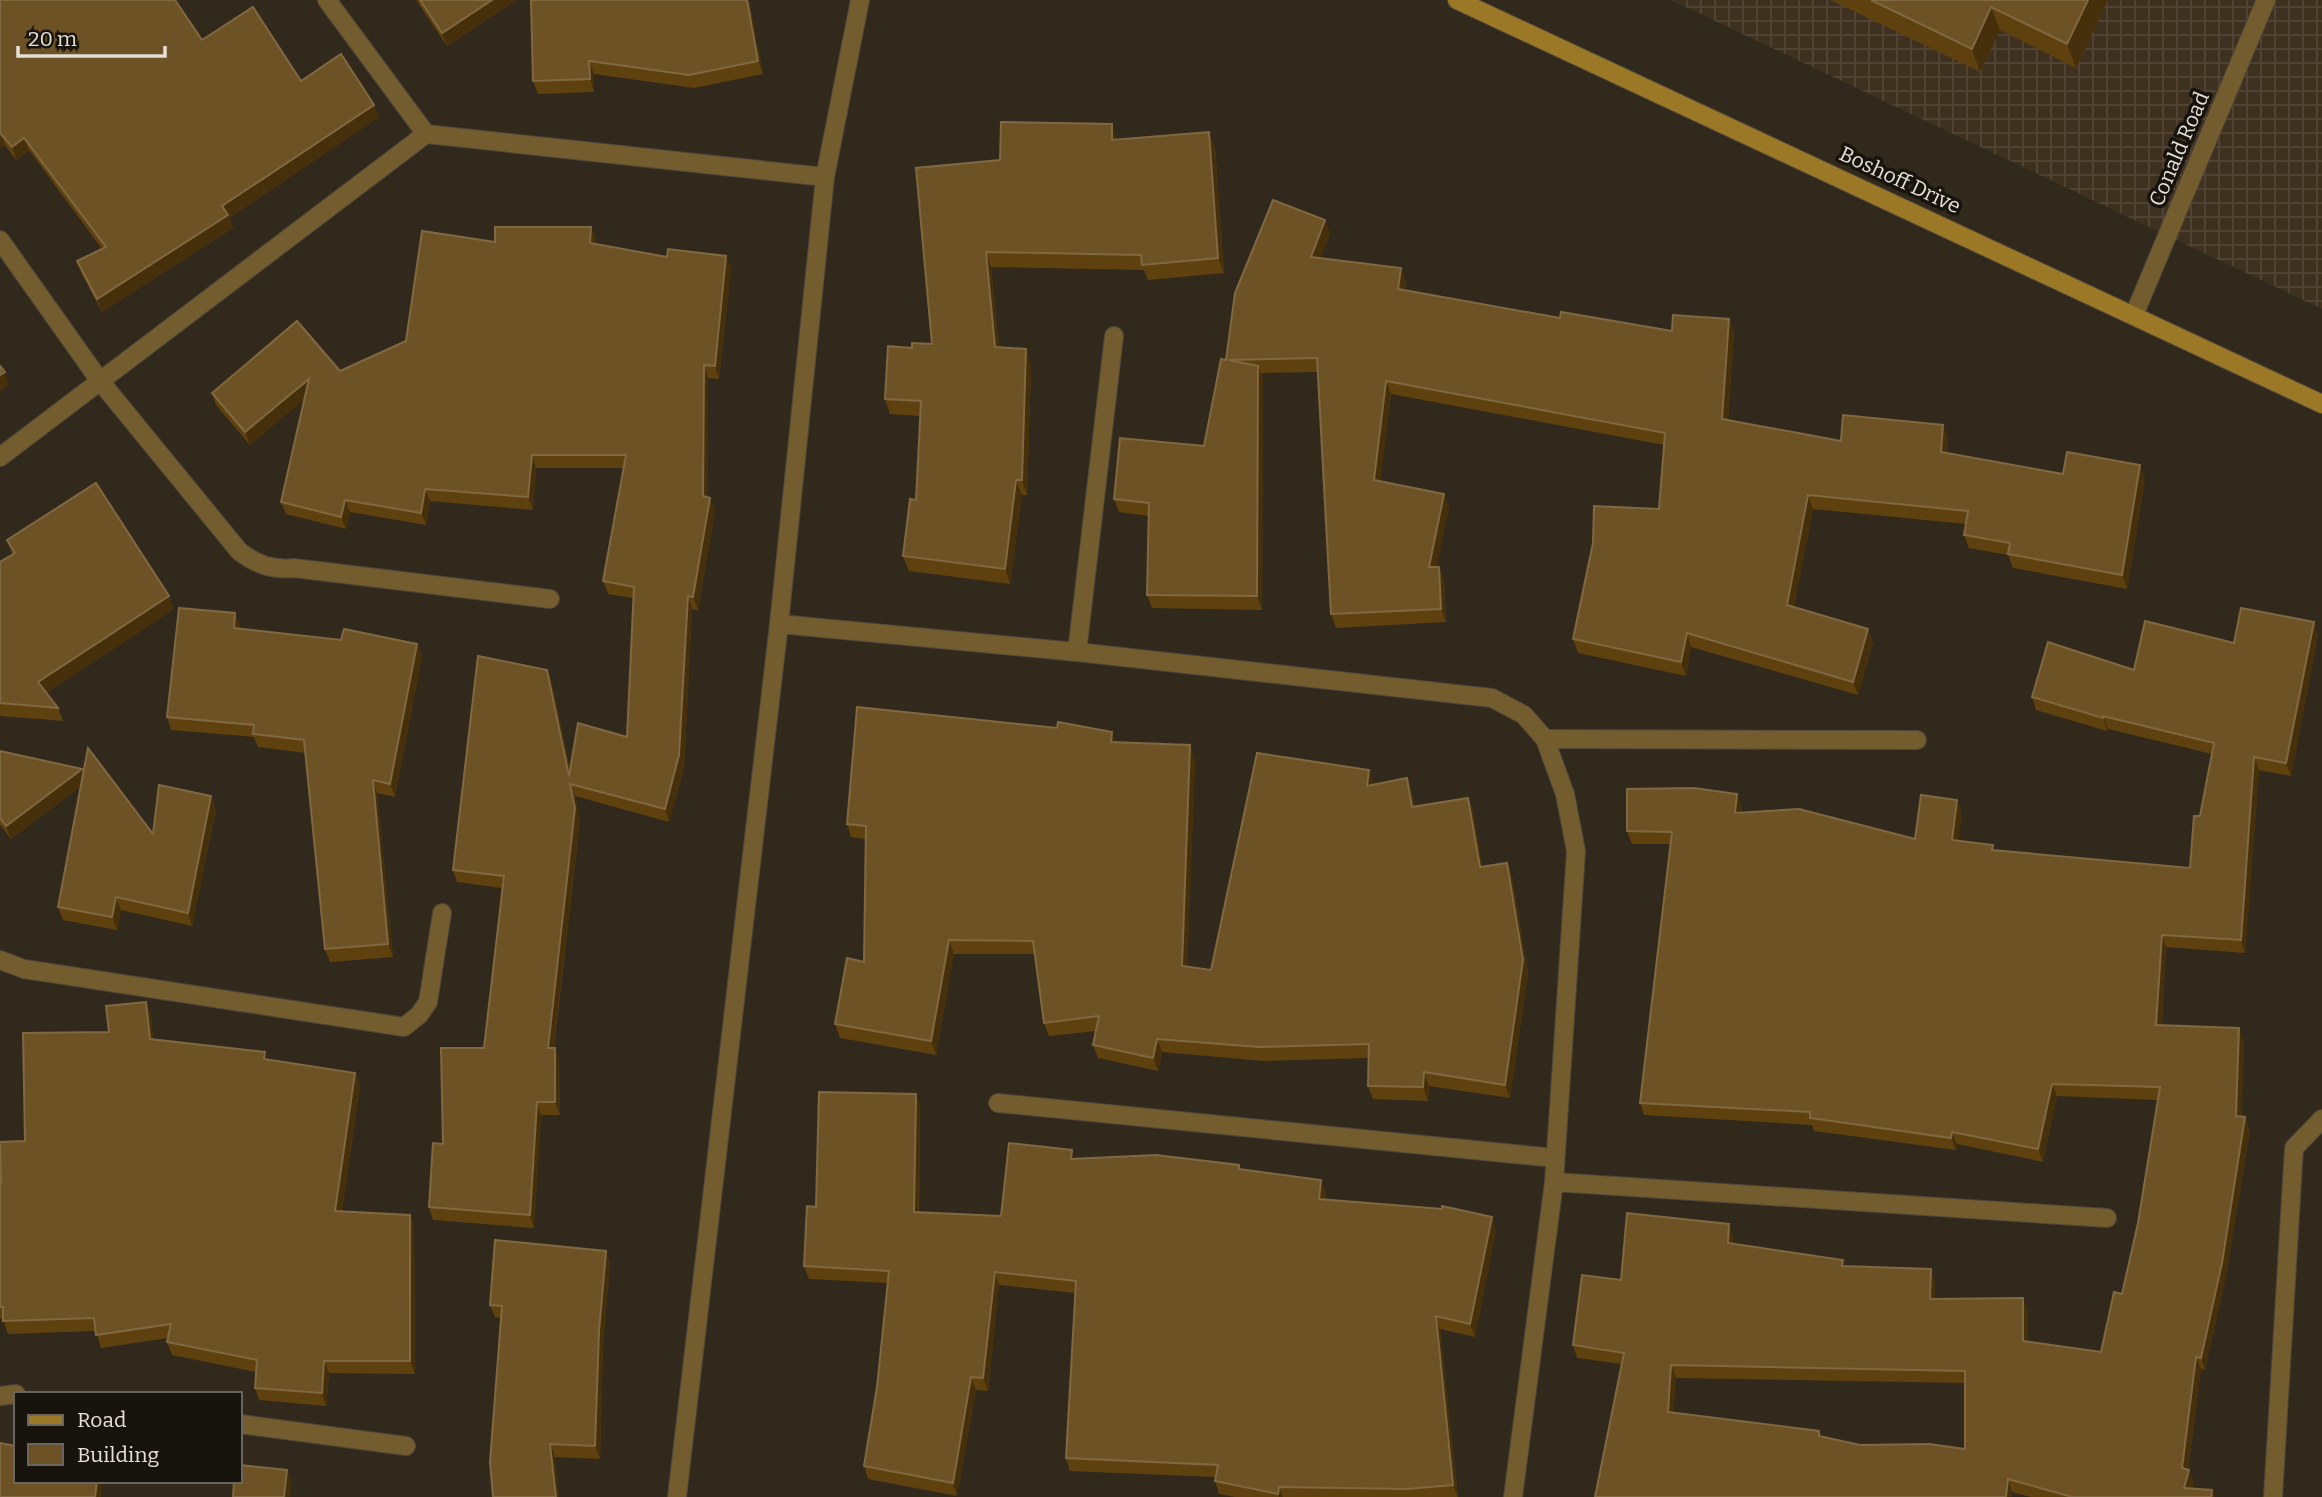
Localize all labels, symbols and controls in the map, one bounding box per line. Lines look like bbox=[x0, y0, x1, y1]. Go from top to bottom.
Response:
scale bar bbox=[18, 14, 164, 58]
text: 20 m bbox=[28, 26, 77, 52]
street label: Conald Road bbox=[2143, 88, 2215, 210]
street label: Boshoff Drive bbox=[1835, 141, 1965, 219]
legend bbox=[14, 1392, 242, 1483]
text: Road bbox=[77, 1407, 126, 1433]
text: Building bbox=[77, 1442, 160, 1468]

